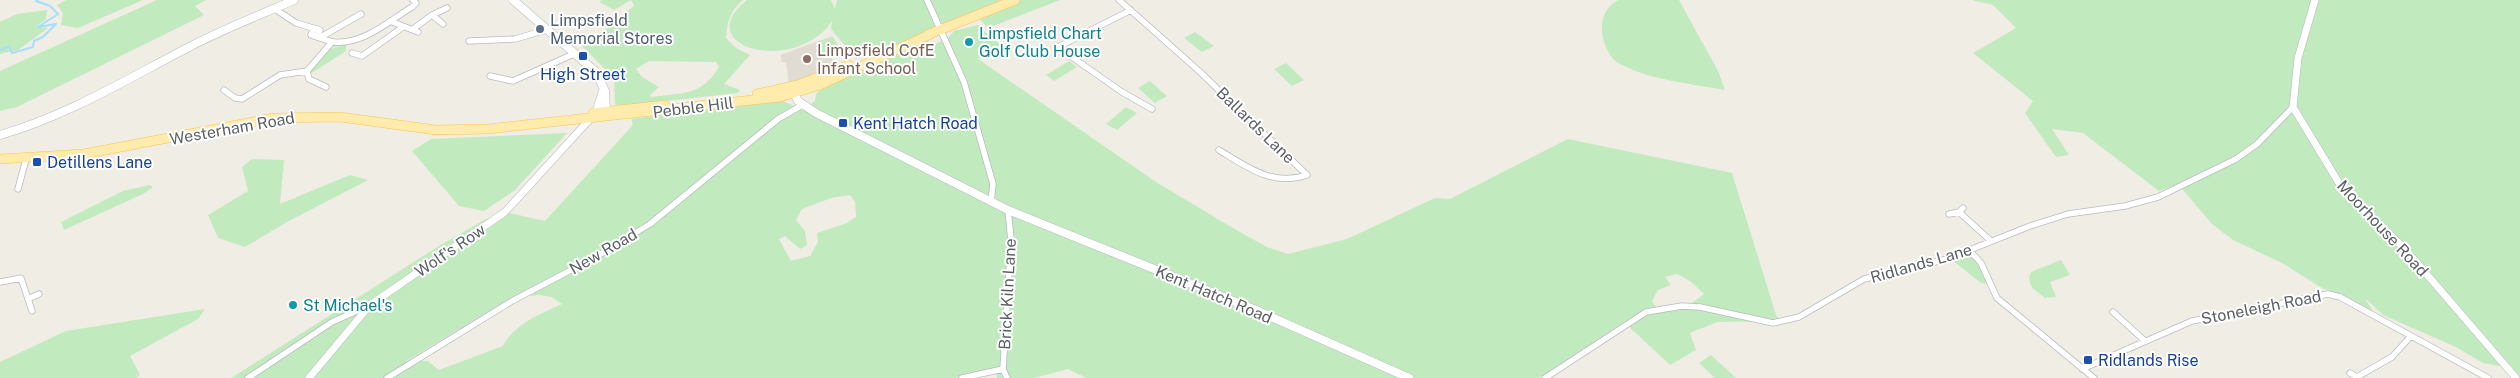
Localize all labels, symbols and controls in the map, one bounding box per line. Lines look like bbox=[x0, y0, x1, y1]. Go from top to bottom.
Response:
place label: Limpsfield Memorial Stores bbox=[550, 11, 673, 48]
marker: Limpsfield Memorial Stores bbox=[534, 23, 546, 35]
place label: Limpsfield Chart Golf Club House bbox=[979, 24, 1102, 61]
marker: Limpsfield Chart Golf Club House bbox=[963, 36, 975, 48]
place label: Limpsfield CofE Infant School bbox=[817, 41, 935, 78]
marker: High Street bbox=[577, 50, 589, 62]
marker: Limpsfield CofE Infant School bbox=[801, 53, 813, 65]
place label: High Street bbox=[540, 65, 626, 84]
street label: Ballards Lane bbox=[1213, 83, 1299, 167]
street label: Pebble Hill bbox=[652, 93, 735, 122]
street label: Westerham Road bbox=[168, 108, 296, 149]
place label: Kent Hatch Road bbox=[853, 114, 978, 133]
marker: Kent Hatch Road bbox=[837, 117, 849, 129]
place label: Detillens Lane bbox=[47, 153, 152, 172]
marker: Detillens Lane bbox=[31, 156, 43, 168]
street label: Moorhouse Road bbox=[2333, 176, 2432, 280]
street label: Wolf's Row bbox=[411, 220, 490, 281]
street label: New Road bbox=[566, 224, 641, 278]
street label: Brick Kiln Lane bbox=[995, 238, 1020, 350]
street label: Ridlands Lane bbox=[1868, 240, 1974, 287]
street label: Kent Hatch Road bbox=[1153, 261, 1275, 328]
street label: Stoneleigh Road bbox=[2199, 287, 2323, 328]
place label: St Michael's bbox=[303, 296, 392, 315]
marker: St Michael's bbox=[287, 299, 299, 311]
place label: Ridlands Rise bbox=[2098, 351, 2199, 370]
marker: Ridlands Rise bbox=[2082, 354, 2094, 366]

